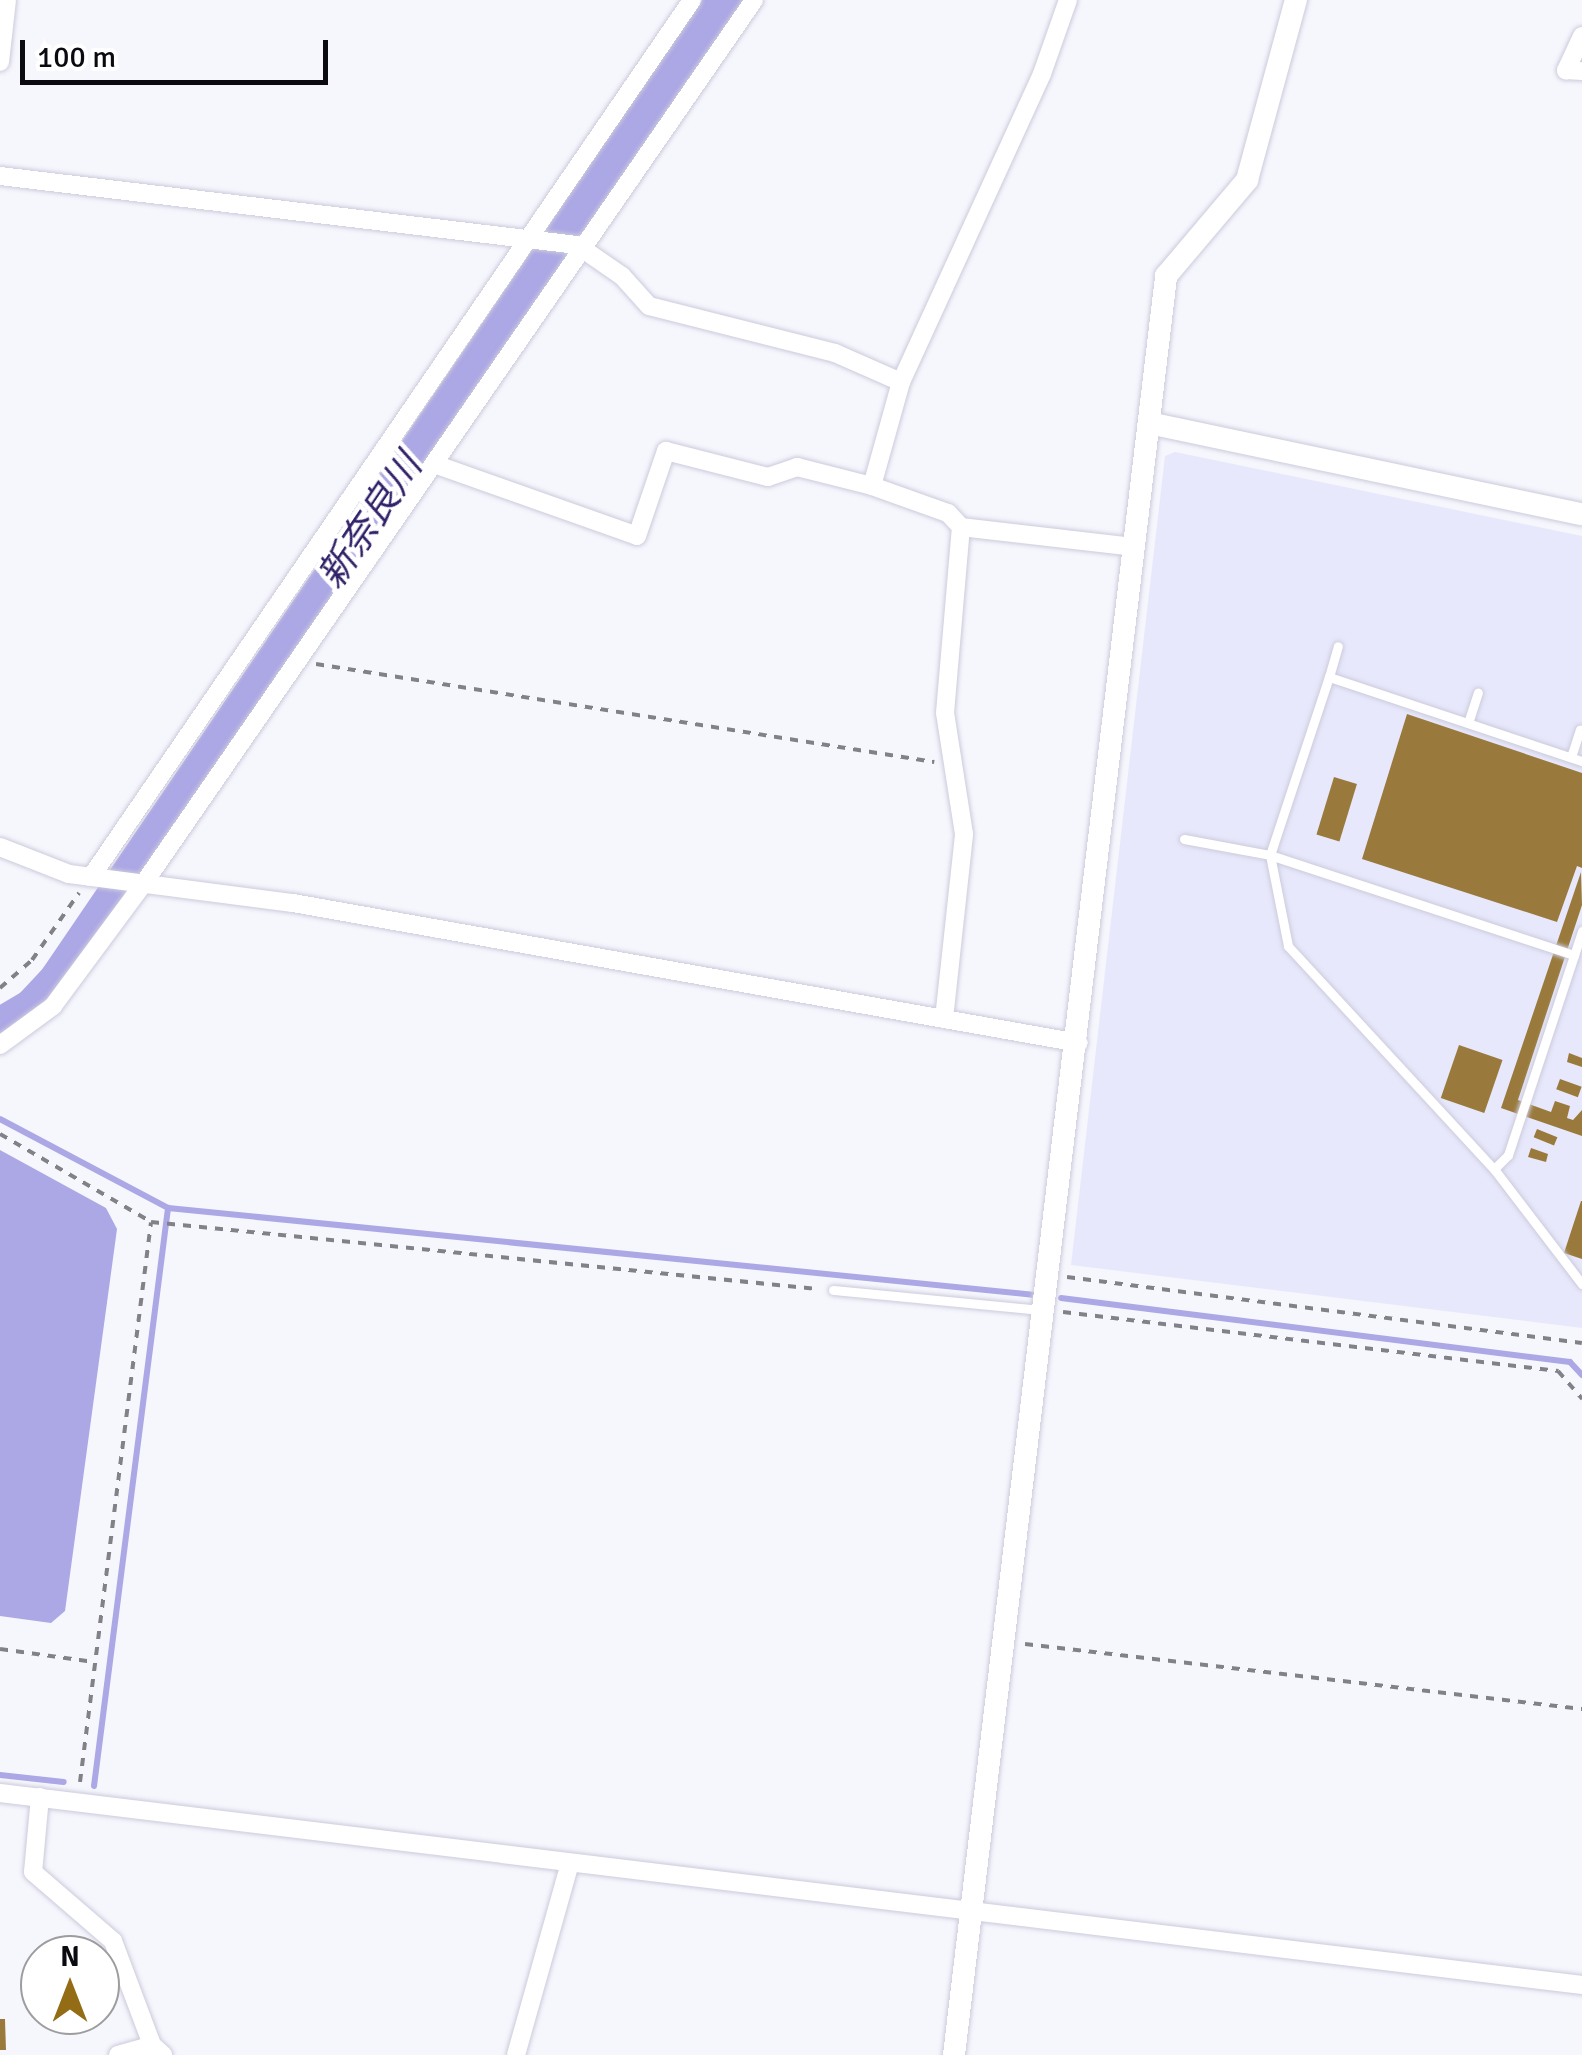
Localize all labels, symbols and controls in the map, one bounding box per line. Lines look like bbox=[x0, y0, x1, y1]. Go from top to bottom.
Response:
scale bar bbox=[25, 20, 332, 82]
text: 100 m bbox=[37, 39, 116, 76]
water label: 新奈良川 bbox=[309, 445, 431, 597]
north arrow bbox=[20, 1935, 120, 2035]
text: N bbox=[60, 1940, 80, 1974]

